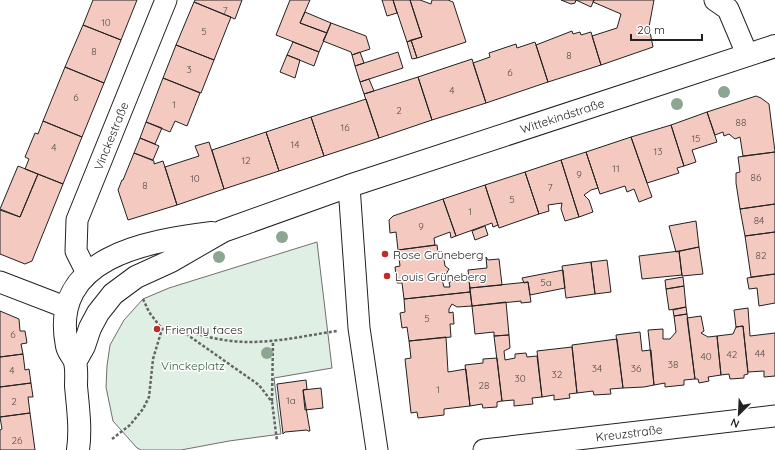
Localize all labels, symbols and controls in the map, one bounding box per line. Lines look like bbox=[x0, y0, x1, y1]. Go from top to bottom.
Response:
house number: 7 bbox=[222, 4, 228, 17]
house number: 10 bbox=[101, 16, 111, 29]
scale bar bbox=[631, 16, 702, 42]
text: 20 m bbox=[637, 22, 665, 37]
house number: 5 bbox=[201, 25, 207, 38]
house number: 8 bbox=[91, 45, 97, 58]
house number: 8 bbox=[566, 49, 572, 62]
house number: 3 bbox=[186, 63, 192, 76]
house number: 6 bbox=[507, 66, 513, 79]
house number: 4 bbox=[449, 84, 455, 97]
house number: 6 bbox=[73, 91, 79, 104]
street label: Wittekindstraße bbox=[518, 95, 606, 137]
house number: 1 bbox=[172, 98, 176, 111]
street label: Vinckestraße bbox=[91, 100, 132, 172]
house number: 2 bbox=[396, 104, 402, 117]
house number: 88 bbox=[736, 116, 746, 129]
house number: 16 bbox=[340, 121, 350, 134]
house number: 15 bbox=[691, 132, 701, 145]
house number: 14 bbox=[291, 138, 299, 151]
house number: 4 bbox=[51, 141, 57, 154]
house number: 13 bbox=[654, 145, 662, 158]
house number: 12 bbox=[241, 154, 251, 167]
house number: 11 bbox=[612, 162, 620, 175]
house number: 9 bbox=[576, 168, 582, 181]
house number: 86 bbox=[751, 171, 762, 184]
house number: 10 bbox=[190, 172, 200, 185]
house number: 8 bbox=[142, 179, 148, 192]
house number: 7 bbox=[547, 181, 553, 194]
house number: 5 bbox=[509, 193, 515, 206]
house number: 1 bbox=[468, 205, 472, 218]
house number: 84 bbox=[754, 214, 764, 227]
house number: 9 bbox=[418, 220, 424, 233]
place label: Rose Grüneberg bbox=[393, 247, 483, 262]
marker: Rose Grüneberg bbox=[380, 249, 390, 259]
house number: 82 bbox=[756, 249, 767, 262]
place label: Louis Grüneberg bbox=[395, 269, 486, 284]
marker: Louis Grüneberg bbox=[382, 271, 392, 281]
house number: 5a bbox=[540, 276, 552, 289]
house number: 5 bbox=[424, 312, 430, 325]
place label: Friendly faces bbox=[165, 322, 243, 337]
marker: Friendly faces bbox=[152, 324, 162, 334]
house number: 6 bbox=[10, 328, 16, 341]
house number: 44 bbox=[755, 347, 765, 360]
house number: 42 bbox=[727, 348, 738, 361]
house number: 40 bbox=[700, 350, 712, 363]
park label: Vinckeplatz bbox=[161, 358, 225, 373]
house number: 38 bbox=[668, 358, 678, 371]
house number: 34 bbox=[592, 362, 602, 375]
house number: 36 bbox=[631, 362, 642, 375]
house number: 4 bbox=[9, 364, 15, 377]
house number: 32 bbox=[552, 368, 563, 381]
house number: 30 bbox=[514, 372, 526, 385]
house number: 28 bbox=[479, 379, 489, 392]
house number: 1 bbox=[436, 383, 440, 396]
house number: 1a bbox=[286, 394, 296, 407]
north arrow bbox=[719, 394, 759, 434]
house number: 2 bbox=[11, 395, 17, 408]
text: N bbox=[728, 415, 741, 431]
street label: Kreuzstraße bbox=[595, 421, 663, 445]
house number: 26 bbox=[12, 434, 23, 447]

